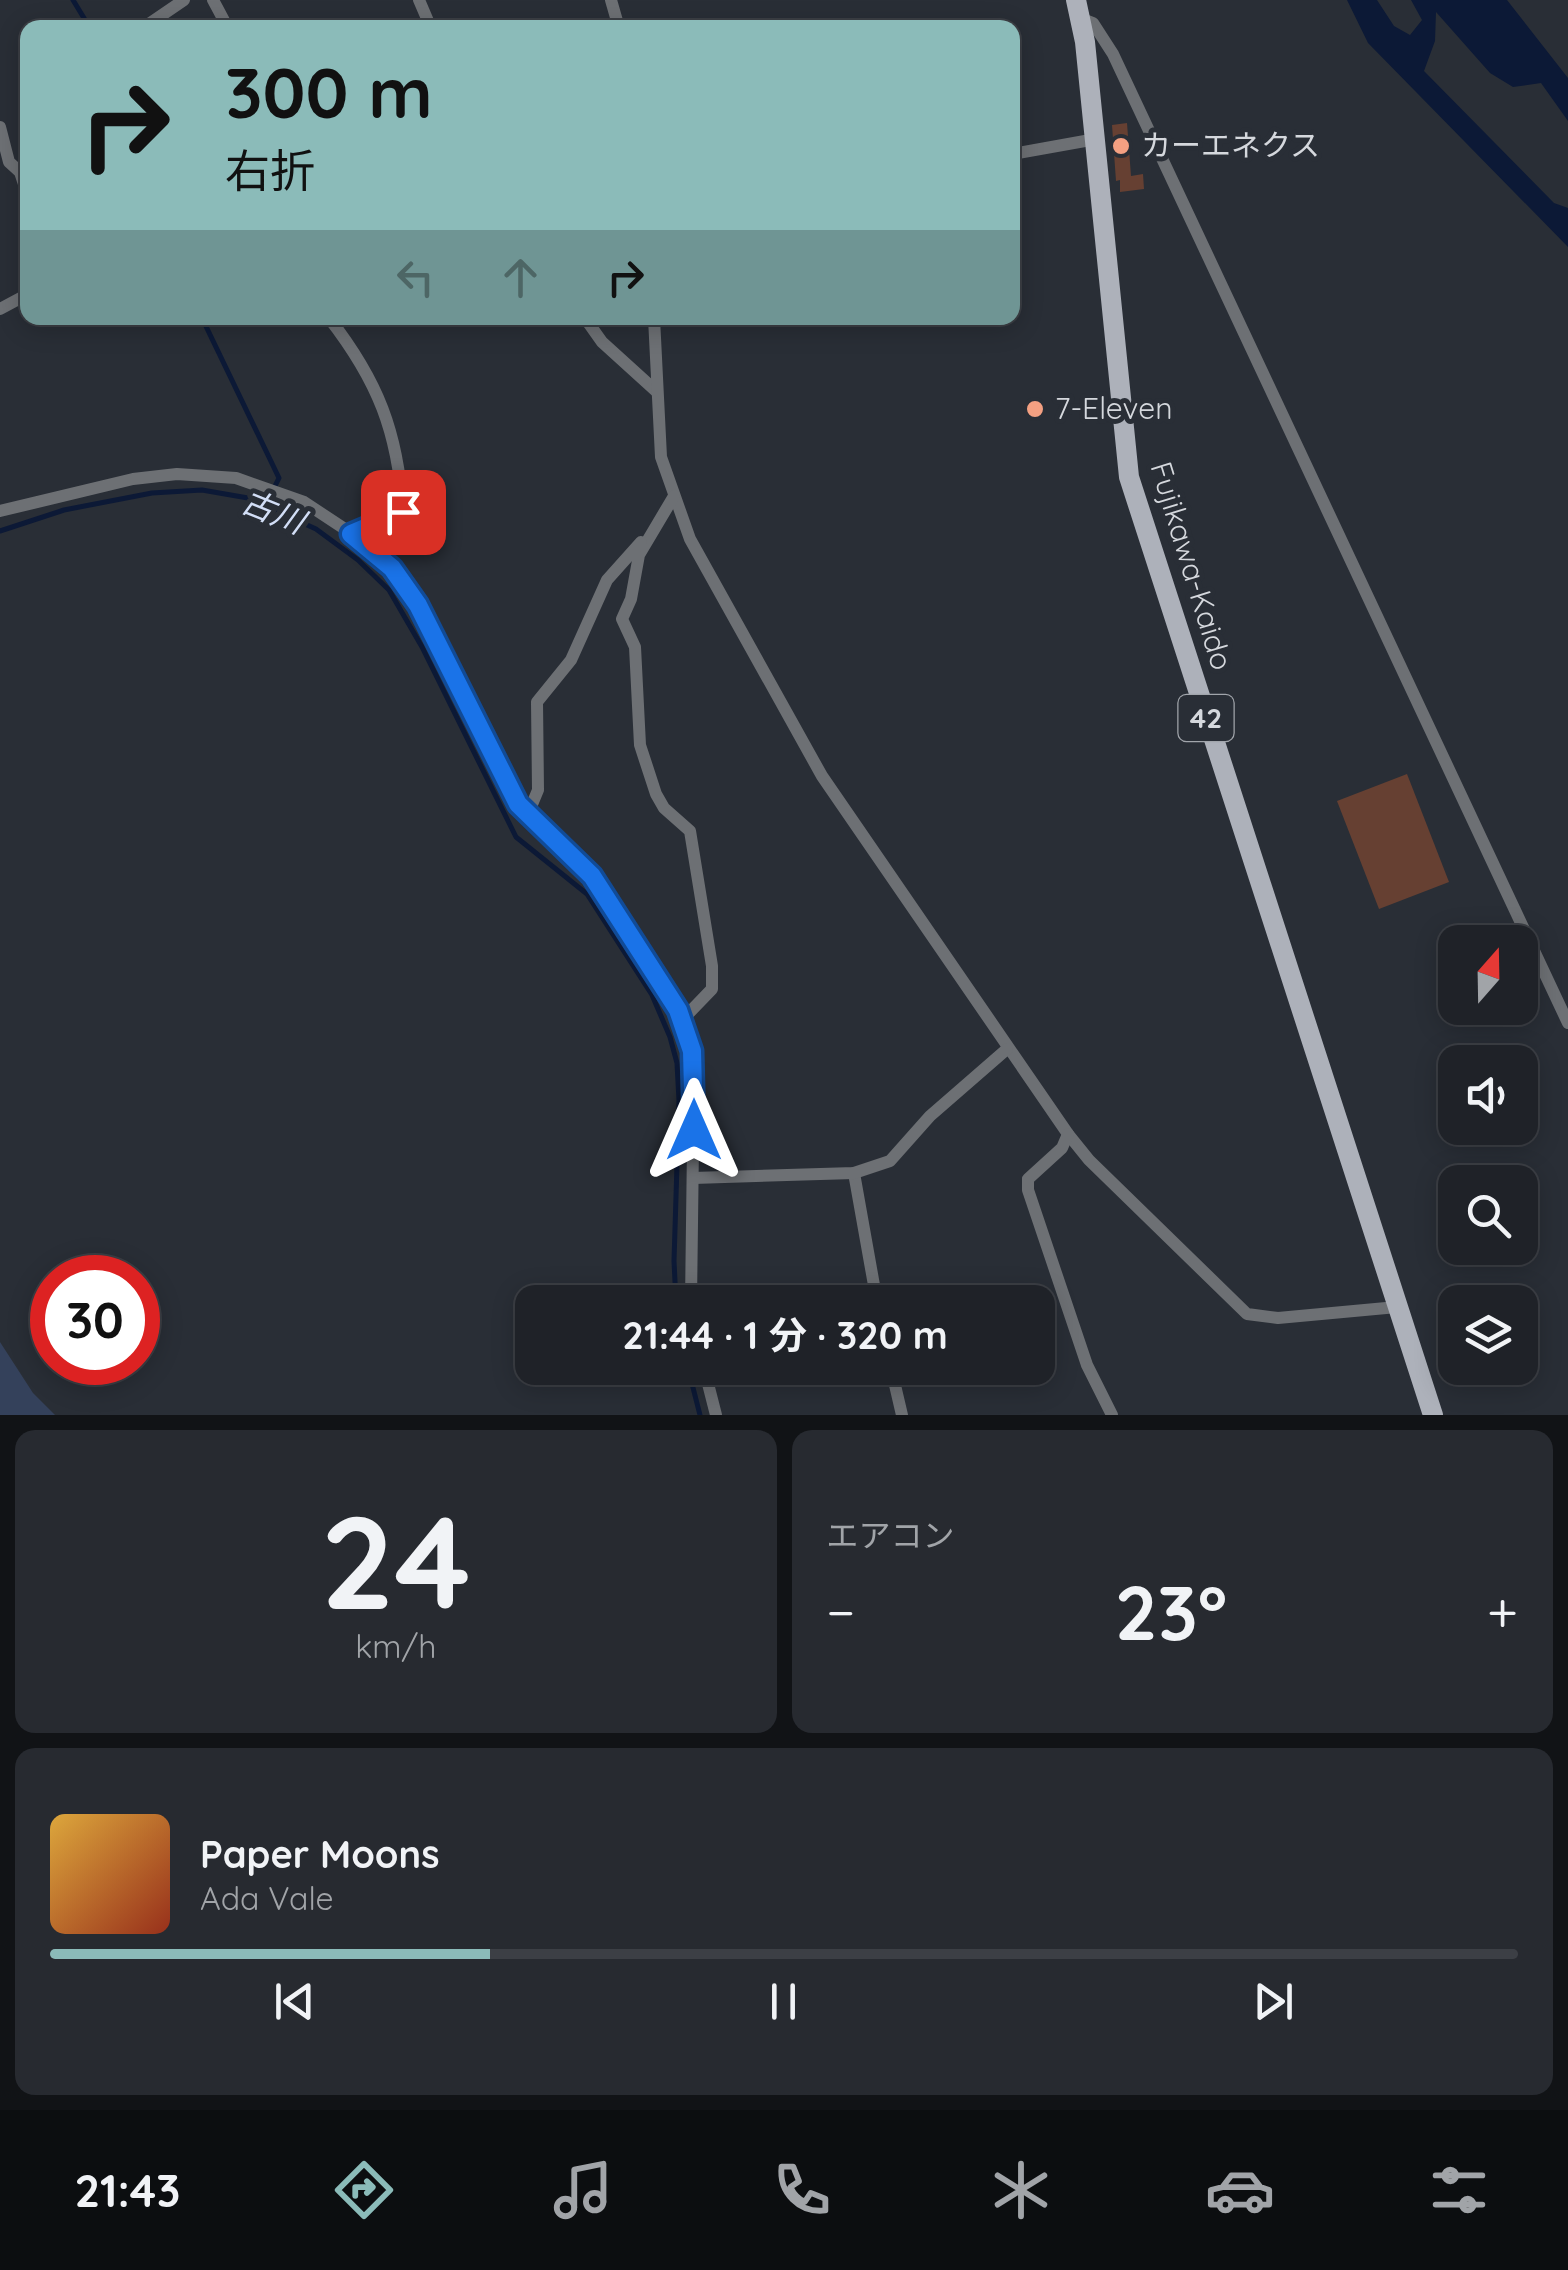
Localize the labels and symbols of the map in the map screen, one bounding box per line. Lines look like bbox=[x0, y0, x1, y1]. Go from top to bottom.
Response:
place label: カーエネクス bbox=[1141, 126, 1320, 164]
marker: カーエネクス bbox=[1110, 135, 1132, 157]
place label: 7-Eleven bbox=[1055, 389, 1173, 427]
marker: 7-Eleven bbox=[1024, 398, 1046, 420]
street label: Fujikawa-Kaido bbox=[1142, 457, 1242, 674]
pin bbox=[361, 470, 446, 555]
water label: 古川 bbox=[236, 481, 313, 543]
road number: 42 bbox=[1178, 695, 1234, 741]
north arrow bbox=[1438, 925, 1538, 1025]
position arrow bbox=[642, 1078, 746, 1182]
speed limit sign: 30 bbox=[30, 1255, 160, 1385]

